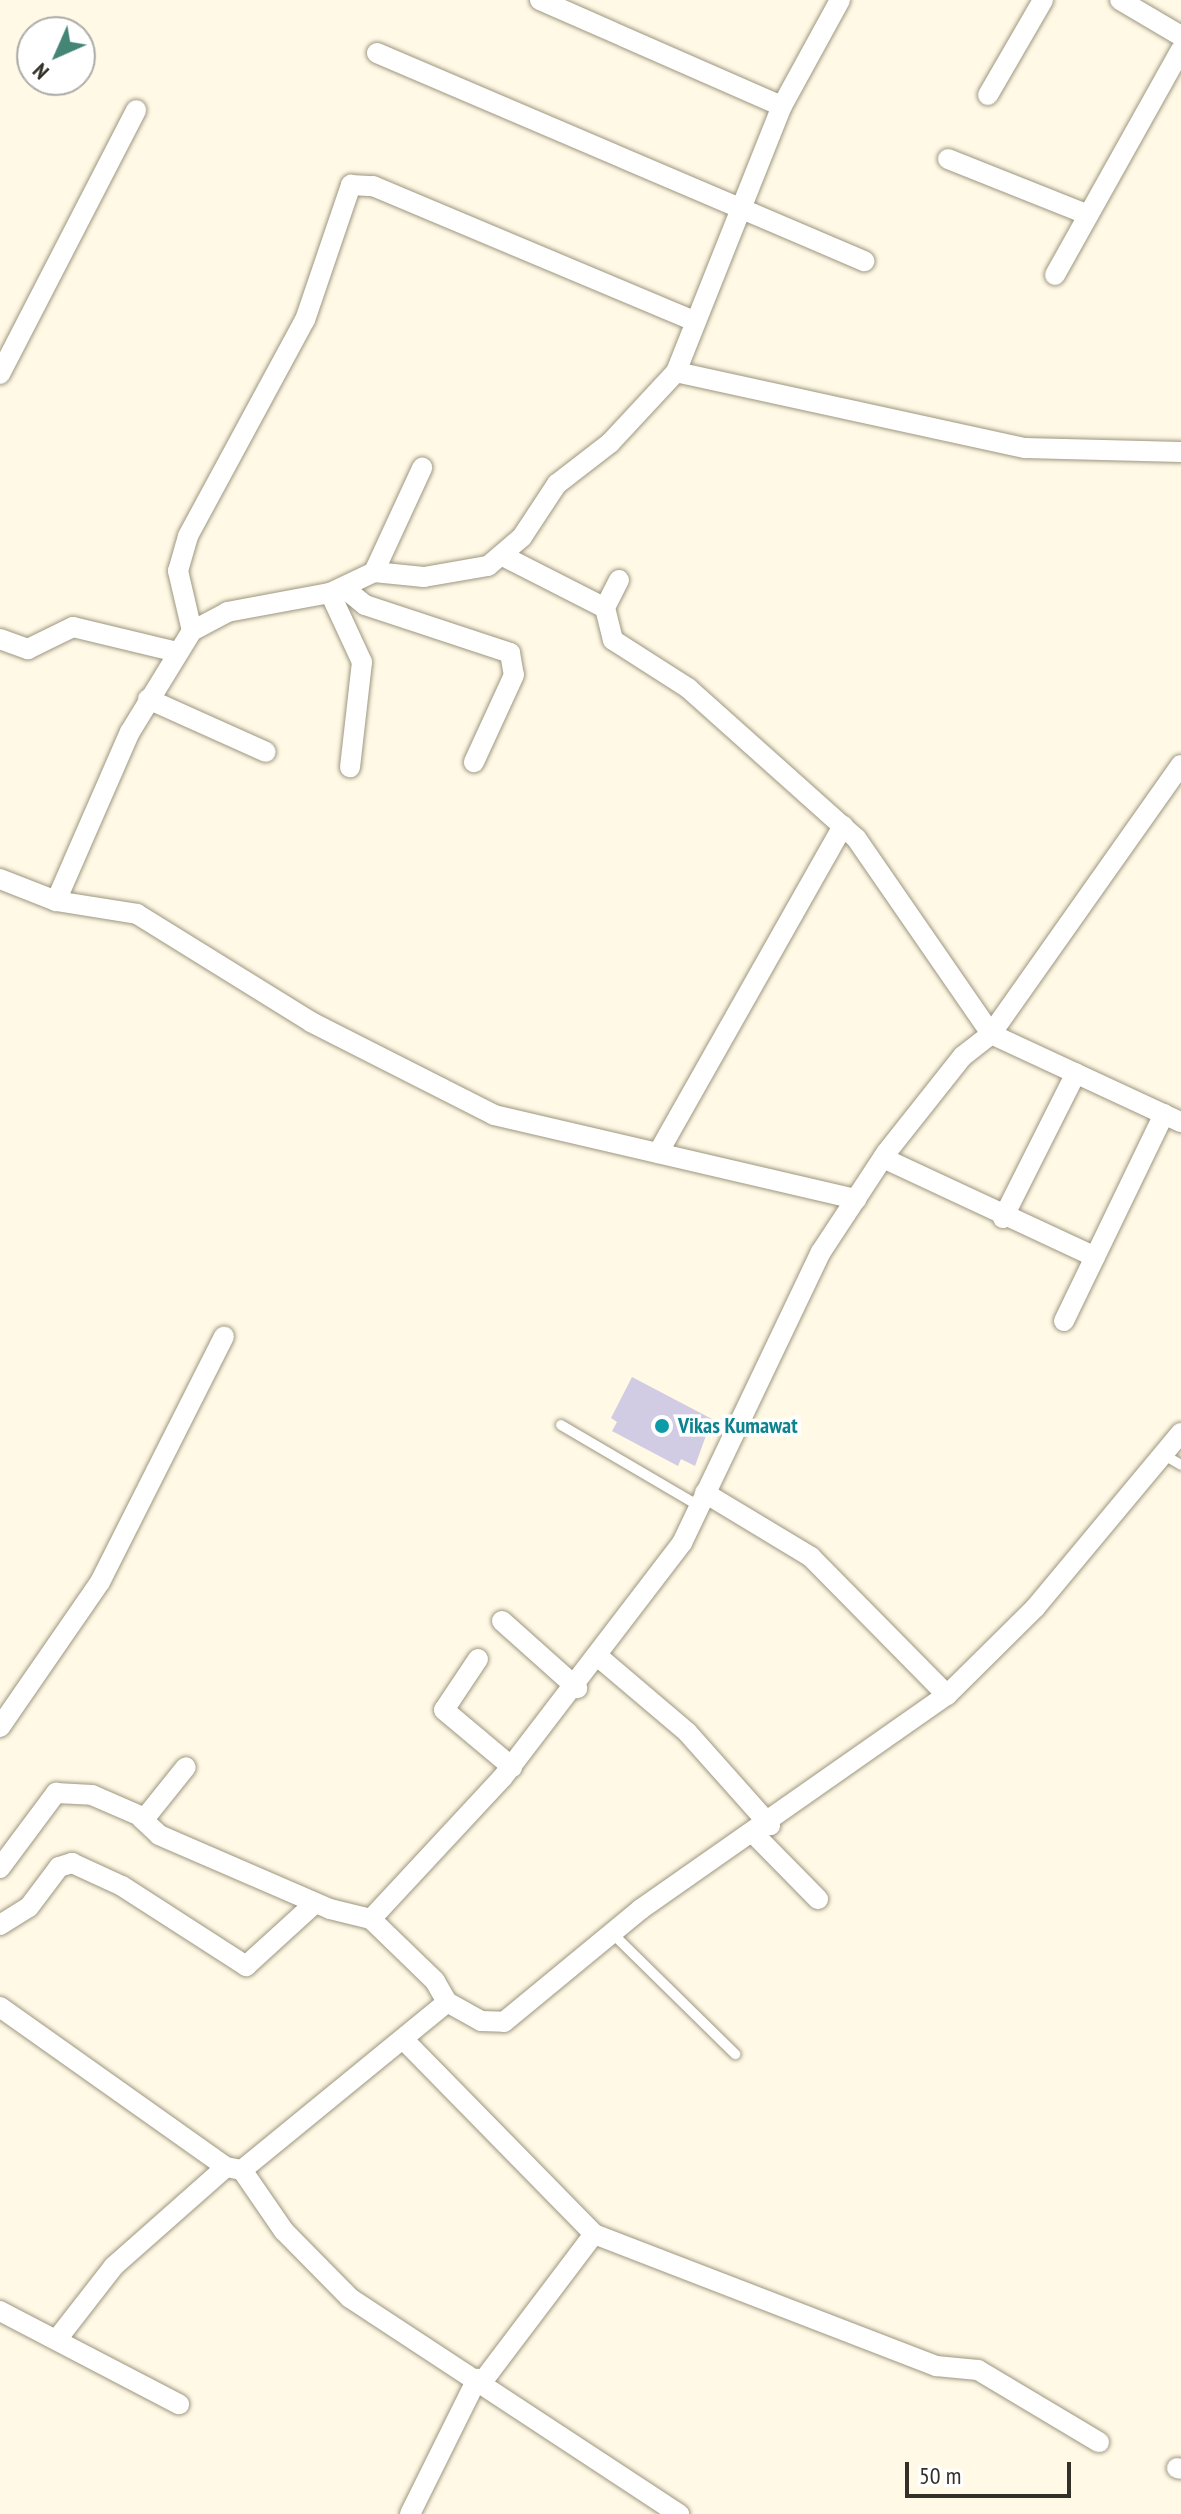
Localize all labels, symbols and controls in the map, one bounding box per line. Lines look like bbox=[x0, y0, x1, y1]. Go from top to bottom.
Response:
north arrow bbox=[16, 16, 96, 96]
text: N bbox=[26, 57, 55, 86]
place label: Vikas Kumawat bbox=[678, 1413, 798, 1439]
marker: Vikas Kumawat bbox=[653, 1417, 671, 1435]
scale bar bbox=[909, 2446, 1075, 2496]
text: 50 m bbox=[919, 2460, 961, 2491]

